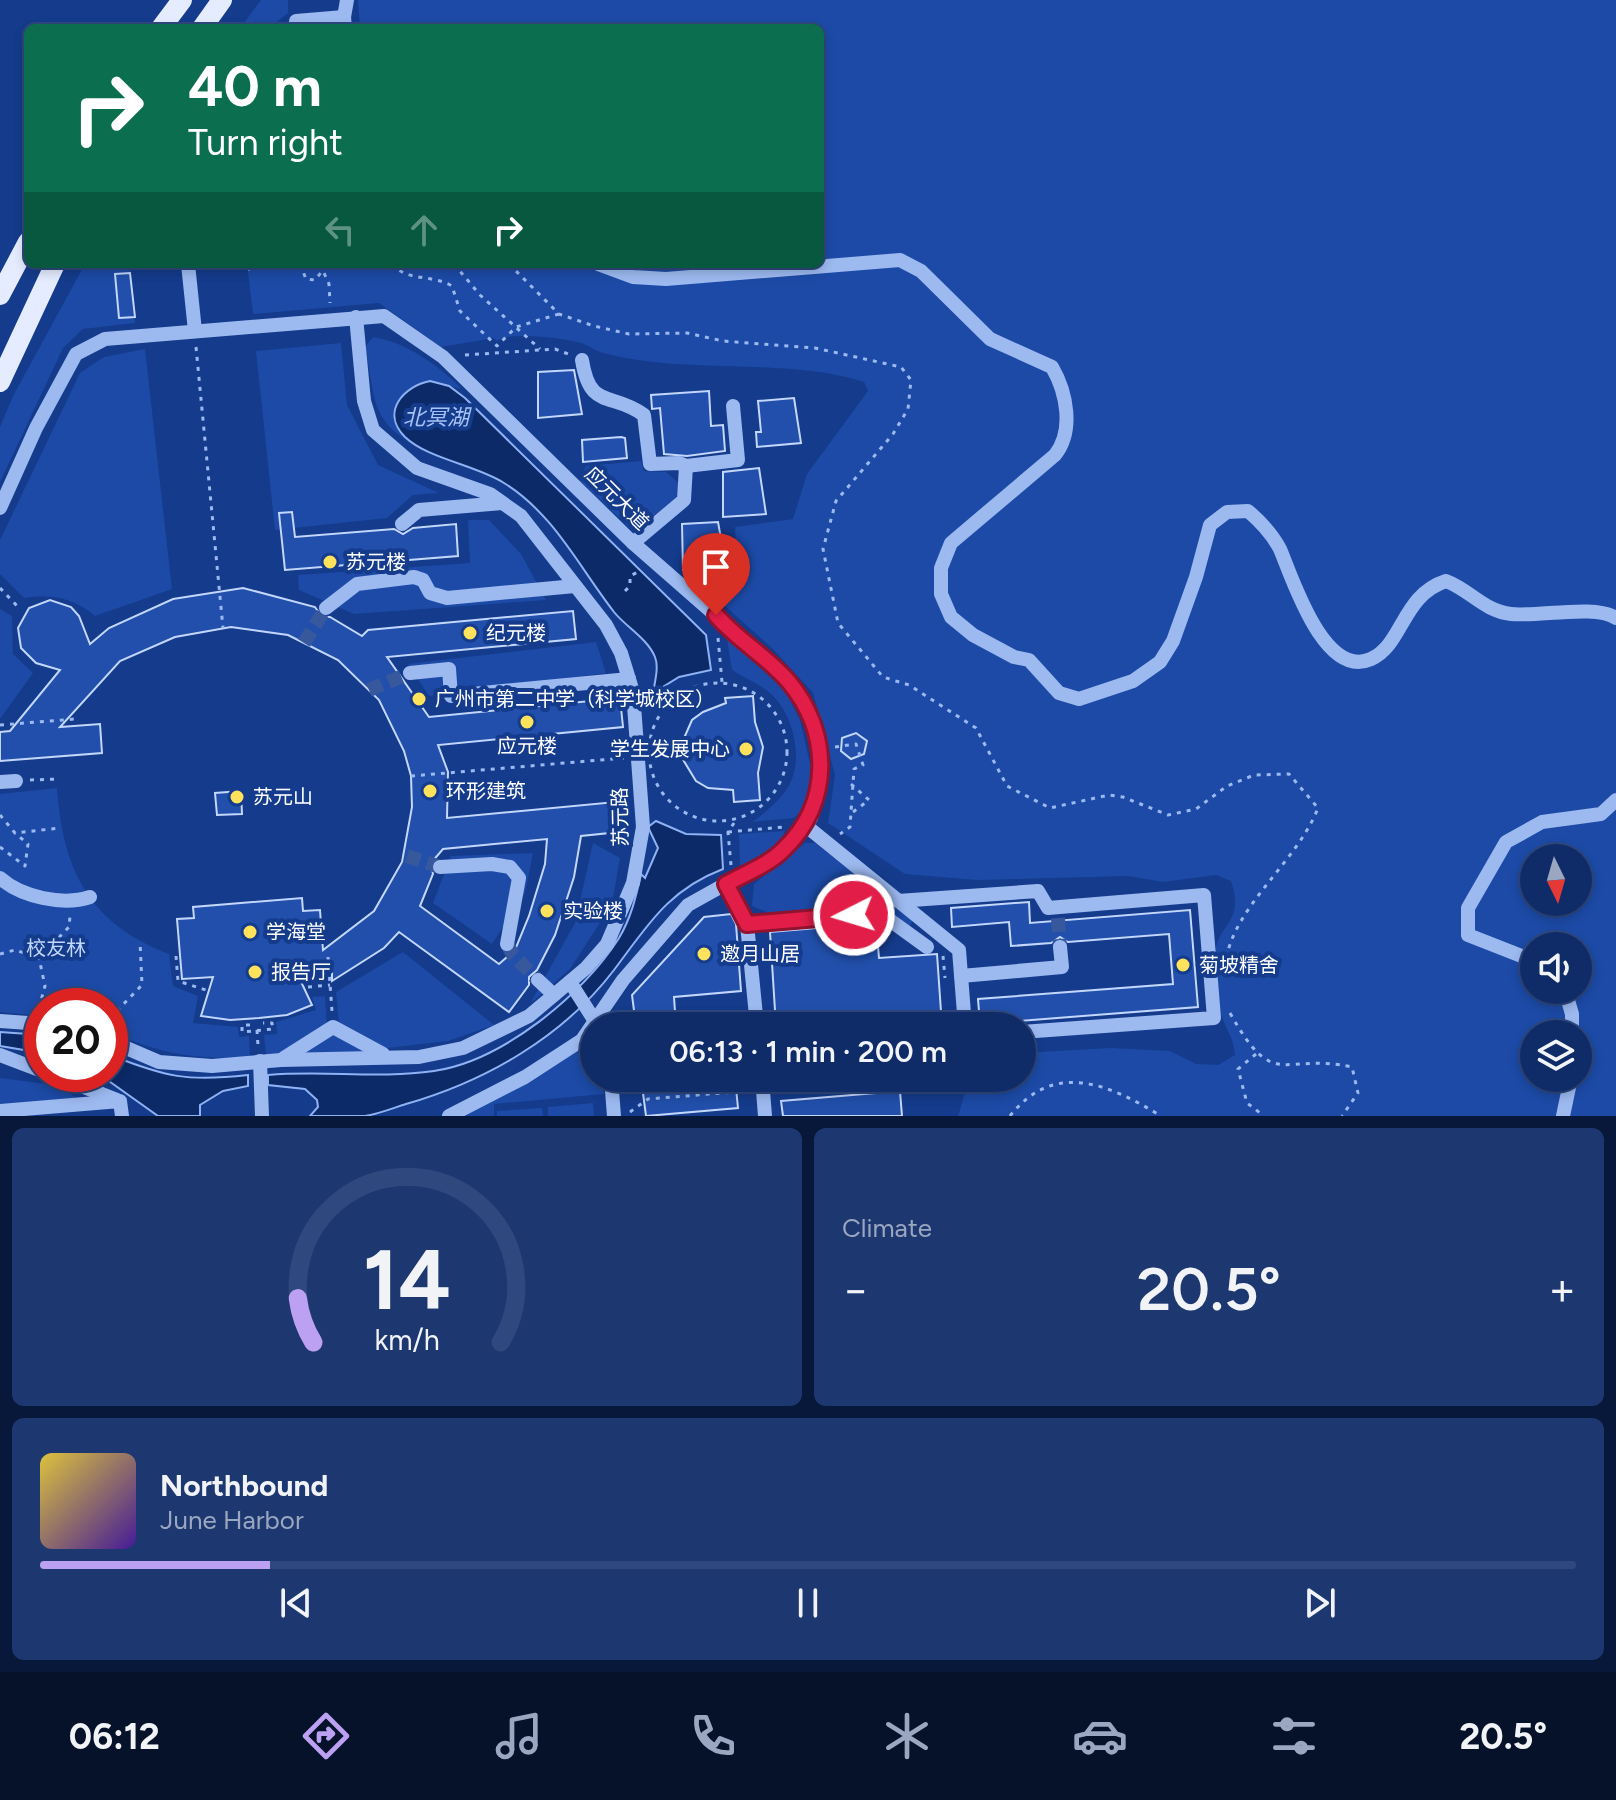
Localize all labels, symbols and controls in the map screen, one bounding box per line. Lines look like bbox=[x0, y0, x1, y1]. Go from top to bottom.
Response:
text: 40 m bbox=[188, 53, 322, 120]
icon: right bbox=[56, 56, 160, 160]
text: Turn right bbox=[188, 121, 343, 164]
icon: left bbox=[318, 208, 362, 252]
icon: ahead bbox=[402, 208, 446, 252]
icon: right bbox=[486, 208, 530, 252]
water label: 北冥湖 bbox=[403, 404, 472, 431]
street label: 应元大道 bbox=[580, 461, 654, 535]
pin bbox=[682, 533, 750, 615]
icon: arrive bbox=[694, 545, 738, 589]
place label: 苏元楼 bbox=[346, 550, 406, 574]
marker: 苏元楼 bbox=[321, 553, 339, 571]
place label: 纪元楼 bbox=[486, 621, 546, 645]
marker: 纪元楼 bbox=[461, 624, 479, 642]
place label: 广州市第二中学（科学城校区） bbox=[435, 687, 715, 711]
marker: 广州市第二中学（科学城校区） bbox=[410, 690, 428, 708]
marker: 应元楼 bbox=[518, 713, 536, 731]
place label: 应元楼 bbox=[497, 734, 557, 758]
place label: 学生发展中心 bbox=[610, 737, 730, 761]
marker: 学生发展中心 bbox=[737, 740, 755, 758]
place label: 环形建筑 bbox=[446, 779, 526, 803]
marker: 环形建筑 bbox=[421, 782, 439, 800]
place label: 苏元山 bbox=[253, 785, 313, 809]
street label: 苏元路 bbox=[607, 787, 633, 847]
marker: 苏元山 bbox=[228, 788, 246, 806]
north arrow bbox=[1520, 844, 1592, 916]
map controls bbox=[1520, 844, 1592, 1092]
position arrow bbox=[812, 873, 896, 957]
place label: 实验楼 bbox=[563, 899, 623, 923]
marker: 实验楼 bbox=[538, 902, 556, 920]
place label: 学海堂 bbox=[266, 920, 326, 944]
marker: 学海堂 bbox=[241, 923, 259, 941]
button: sound bbox=[1520, 932, 1592, 1004]
park label: 校友林 bbox=[26, 936, 86, 960]
place label: 邀月山居 bbox=[720, 942, 800, 966]
marker: 邀月山居 bbox=[695, 945, 713, 963]
place label: 菊坡精舍 bbox=[1199, 953, 1279, 977]
marker: 菊坡精舍 bbox=[1174, 956, 1192, 974]
place label: 报告厅 bbox=[271, 960, 331, 984]
marker: 报告厅 bbox=[246, 963, 264, 981]
speed limit sign: 20 bbox=[24, 988, 128, 1092]
button: layers bbox=[1520, 1020, 1592, 1092]
text: 06:13 · 1 min · 200 m bbox=[669, 1033, 947, 1070]
text: Climate bbox=[842, 1212, 932, 1244]
text: 14 bbox=[363, 1230, 451, 1330]
text: 20.5° bbox=[1137, 1253, 1281, 1325]
text: − bbox=[842, 1263, 869, 1316]
text: + bbox=[1549, 1263, 1576, 1316]
text: km/h bbox=[374, 1323, 440, 1357]
text: Northbound bbox=[160, 1467, 328, 1504]
text: June Harbor bbox=[160, 1504, 304, 1536]
icon: previous bbox=[274, 1581, 318, 1625]
icon: pause bbox=[786, 1581, 830, 1625]
icon: next bbox=[1298, 1581, 1342, 1625]
icon: directions bbox=[298, 1708, 354, 1764]
icon: music bbox=[491, 1708, 547, 1764]
icon: phone bbox=[685, 1708, 741, 1764]
icon: climate bbox=[879, 1708, 935, 1764]
icon: car bbox=[1072, 1708, 1128, 1764]
icon: filters bbox=[1266, 1708, 1322, 1764]
text: 06:12 bbox=[69, 1715, 160, 1758]
text: 20.5° bbox=[1460, 1715, 1547, 1758]

